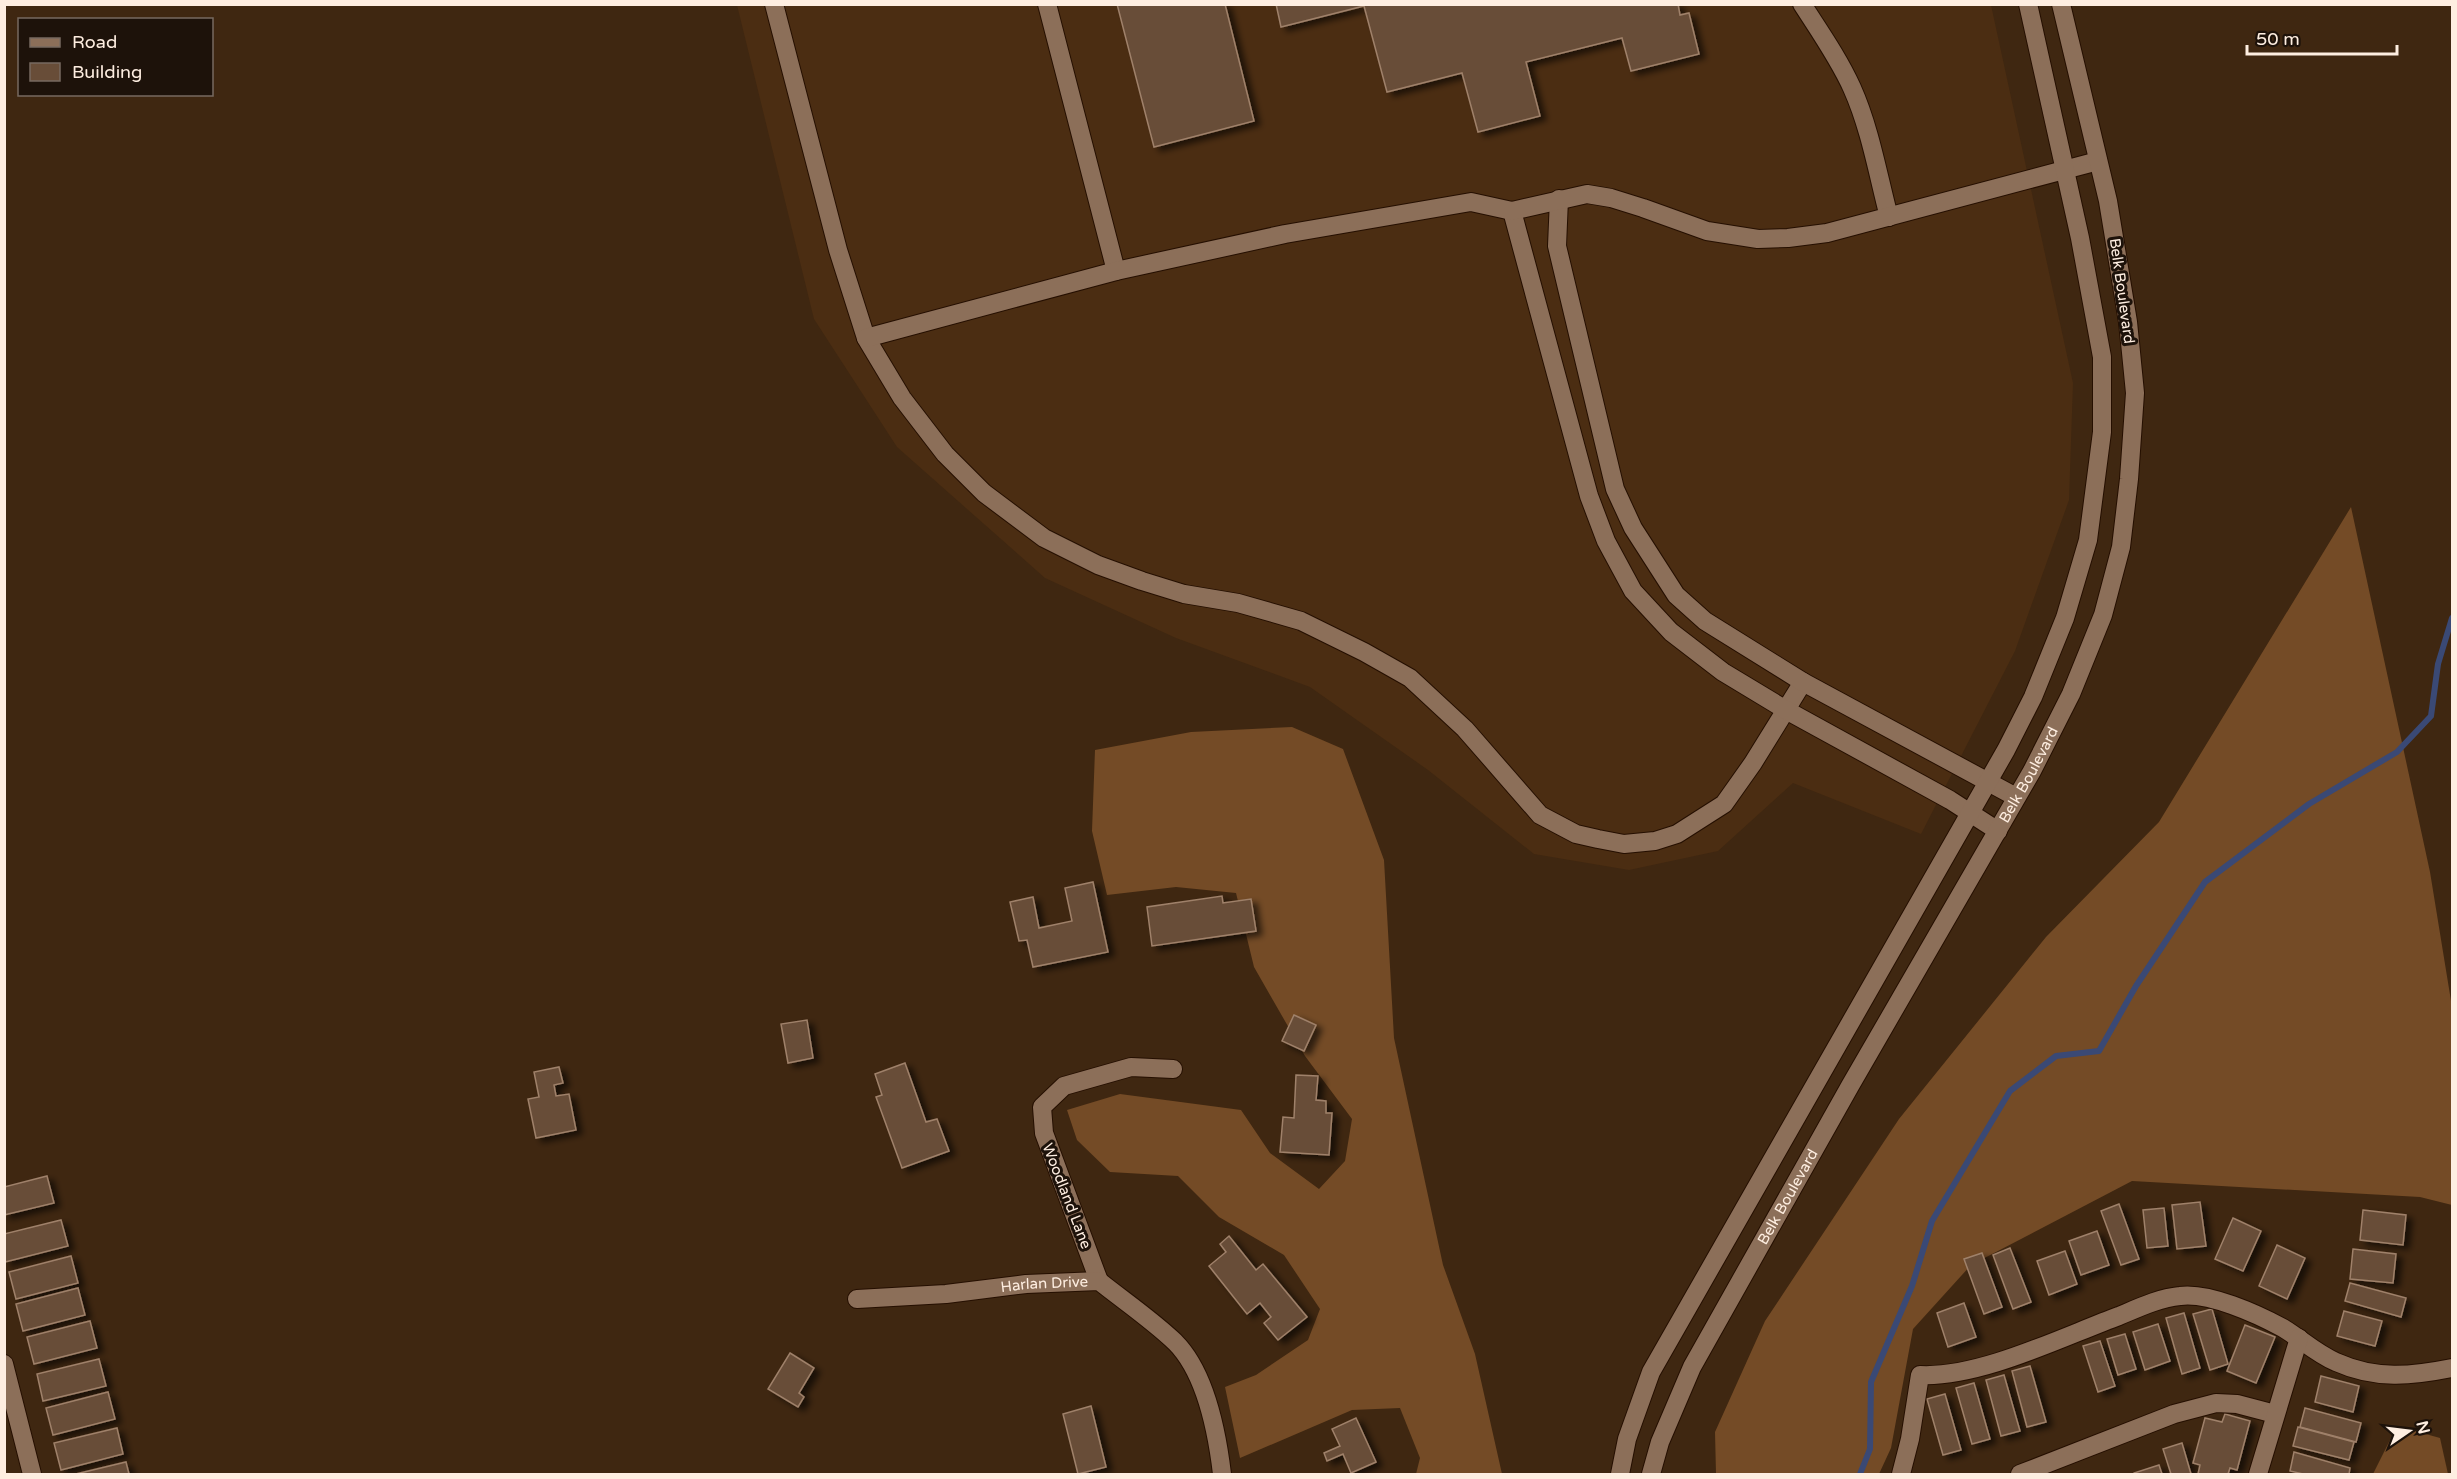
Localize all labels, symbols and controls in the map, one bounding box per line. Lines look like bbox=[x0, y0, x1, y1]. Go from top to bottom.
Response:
legend bbox=[18, 18, 213, 96]
scale bar bbox=[2247, 18, 2397, 56]
text: 50 m bbox=[2256, 28, 2300, 50]
text: Road bbox=[72, 31, 117, 53]
text: Building bbox=[72, 61, 142, 83]
street label: Belk Boulevard bbox=[2106, 237, 2138, 345]
street label: Belk Boulevard bbox=[1995, 724, 2062, 826]
street label: Woodland Lane bbox=[1039, 1141, 1095, 1251]
street label: Belk Boulevard bbox=[1754, 1146, 1822, 1248]
street label: Harlan Drive bbox=[999, 1272, 1088, 1296]
north arrow bbox=[2379, 1401, 2439, 1461]
text: N bbox=[2411, 1419, 2434, 1436]

